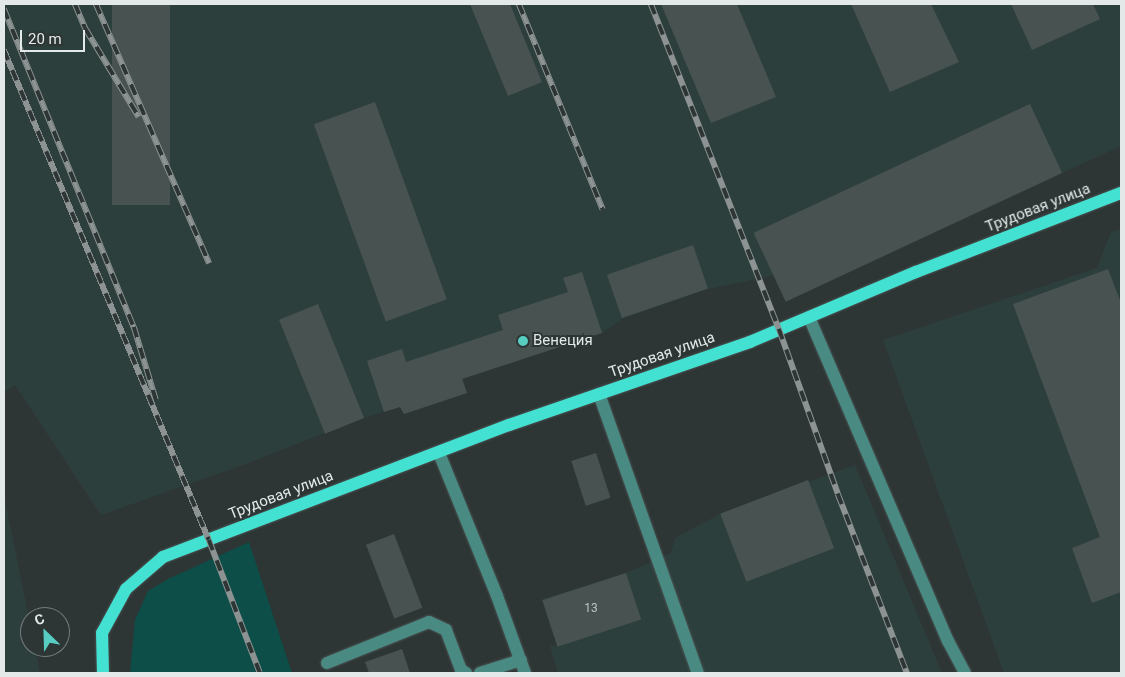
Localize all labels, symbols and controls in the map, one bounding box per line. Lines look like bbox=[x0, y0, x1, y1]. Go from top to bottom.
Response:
scale bar bbox=[22, 20, 88, 52]
text: 20 m bbox=[28, 30, 62, 48]
street label: Трудовая улица bbox=[983, 180, 1093, 236]
street label: Трудовая улица bbox=[607, 328, 717, 382]
place label: Венеция bbox=[533, 332, 593, 350]
marker: Венеция bbox=[517, 335, 529, 347]
street label: Трудовая улица bbox=[226, 467, 336, 523]
house number: 13 bbox=[584, 602, 598, 616]
north arrow bbox=[20, 607, 70, 657]
text: С bbox=[32, 610, 47, 628]

